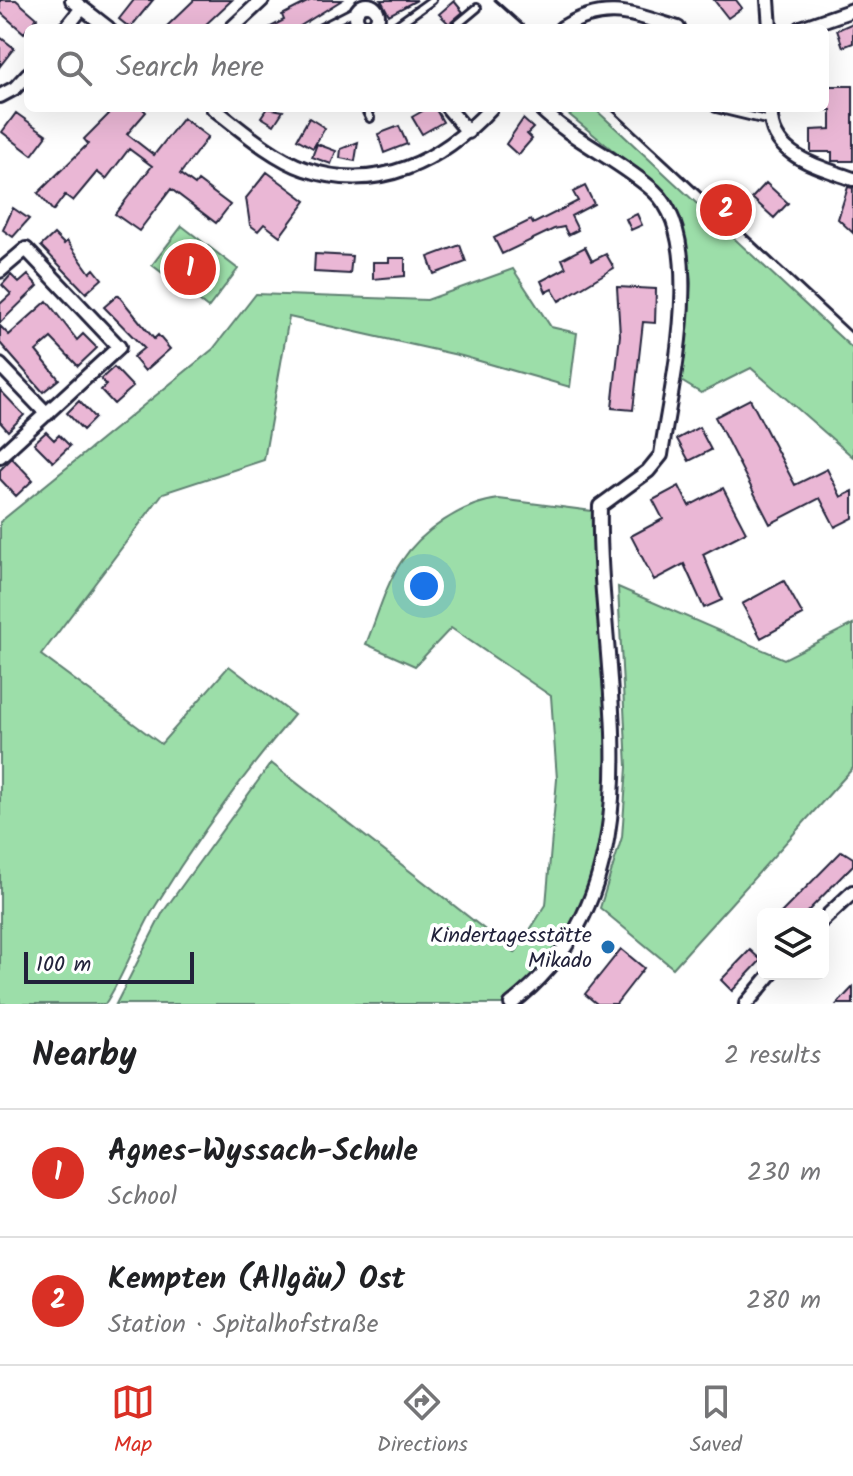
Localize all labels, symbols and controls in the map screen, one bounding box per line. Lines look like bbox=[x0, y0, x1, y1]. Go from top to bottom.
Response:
search box bbox=[24, 24, 829, 112]
text: Search here bbox=[116, 44, 264, 92]
icon: search bbox=[52, 46, 96, 90]
pin: 2 bbox=[700, 180, 752, 240]
pin: 1 bbox=[164, 239, 216, 299]
your location bbox=[404, 566, 444, 606]
map controls bbox=[757, 908, 829, 980]
button: layers bbox=[757, 908, 829, 980]
place label: Kindertagesstätte Mikado bbox=[430, 919, 592, 979]
marker: Kindertagesstätte Mikado bbox=[599, 938, 617, 956]
scale bar bbox=[24, 948, 194, 984]
text: 100 m bbox=[36, 948, 91, 983]
text: Nearby bbox=[32, 1029, 137, 1083]
text: 2 results bbox=[724, 1035, 821, 1077]
text: Agnes-Wyssach-Schule bbox=[108, 1128, 418, 1176]
text: 1 bbox=[54, 1152, 62, 1194]
text: 230 m bbox=[747, 1152, 821, 1194]
text: School bbox=[108, 1176, 177, 1218]
text: Kempten (Allgäu) Ost bbox=[108, 1256, 405, 1304]
text: 2 bbox=[50, 1280, 66, 1322]
text: 280 m bbox=[746, 1280, 821, 1322]
text: Station · Spitalhofstraße bbox=[108, 1304, 378, 1346]
tab: Map bbox=[111, 1380, 155, 1463]
tab: Directions bbox=[377, 1380, 468, 1463]
tab: Saved bbox=[690, 1380, 742, 1463]

